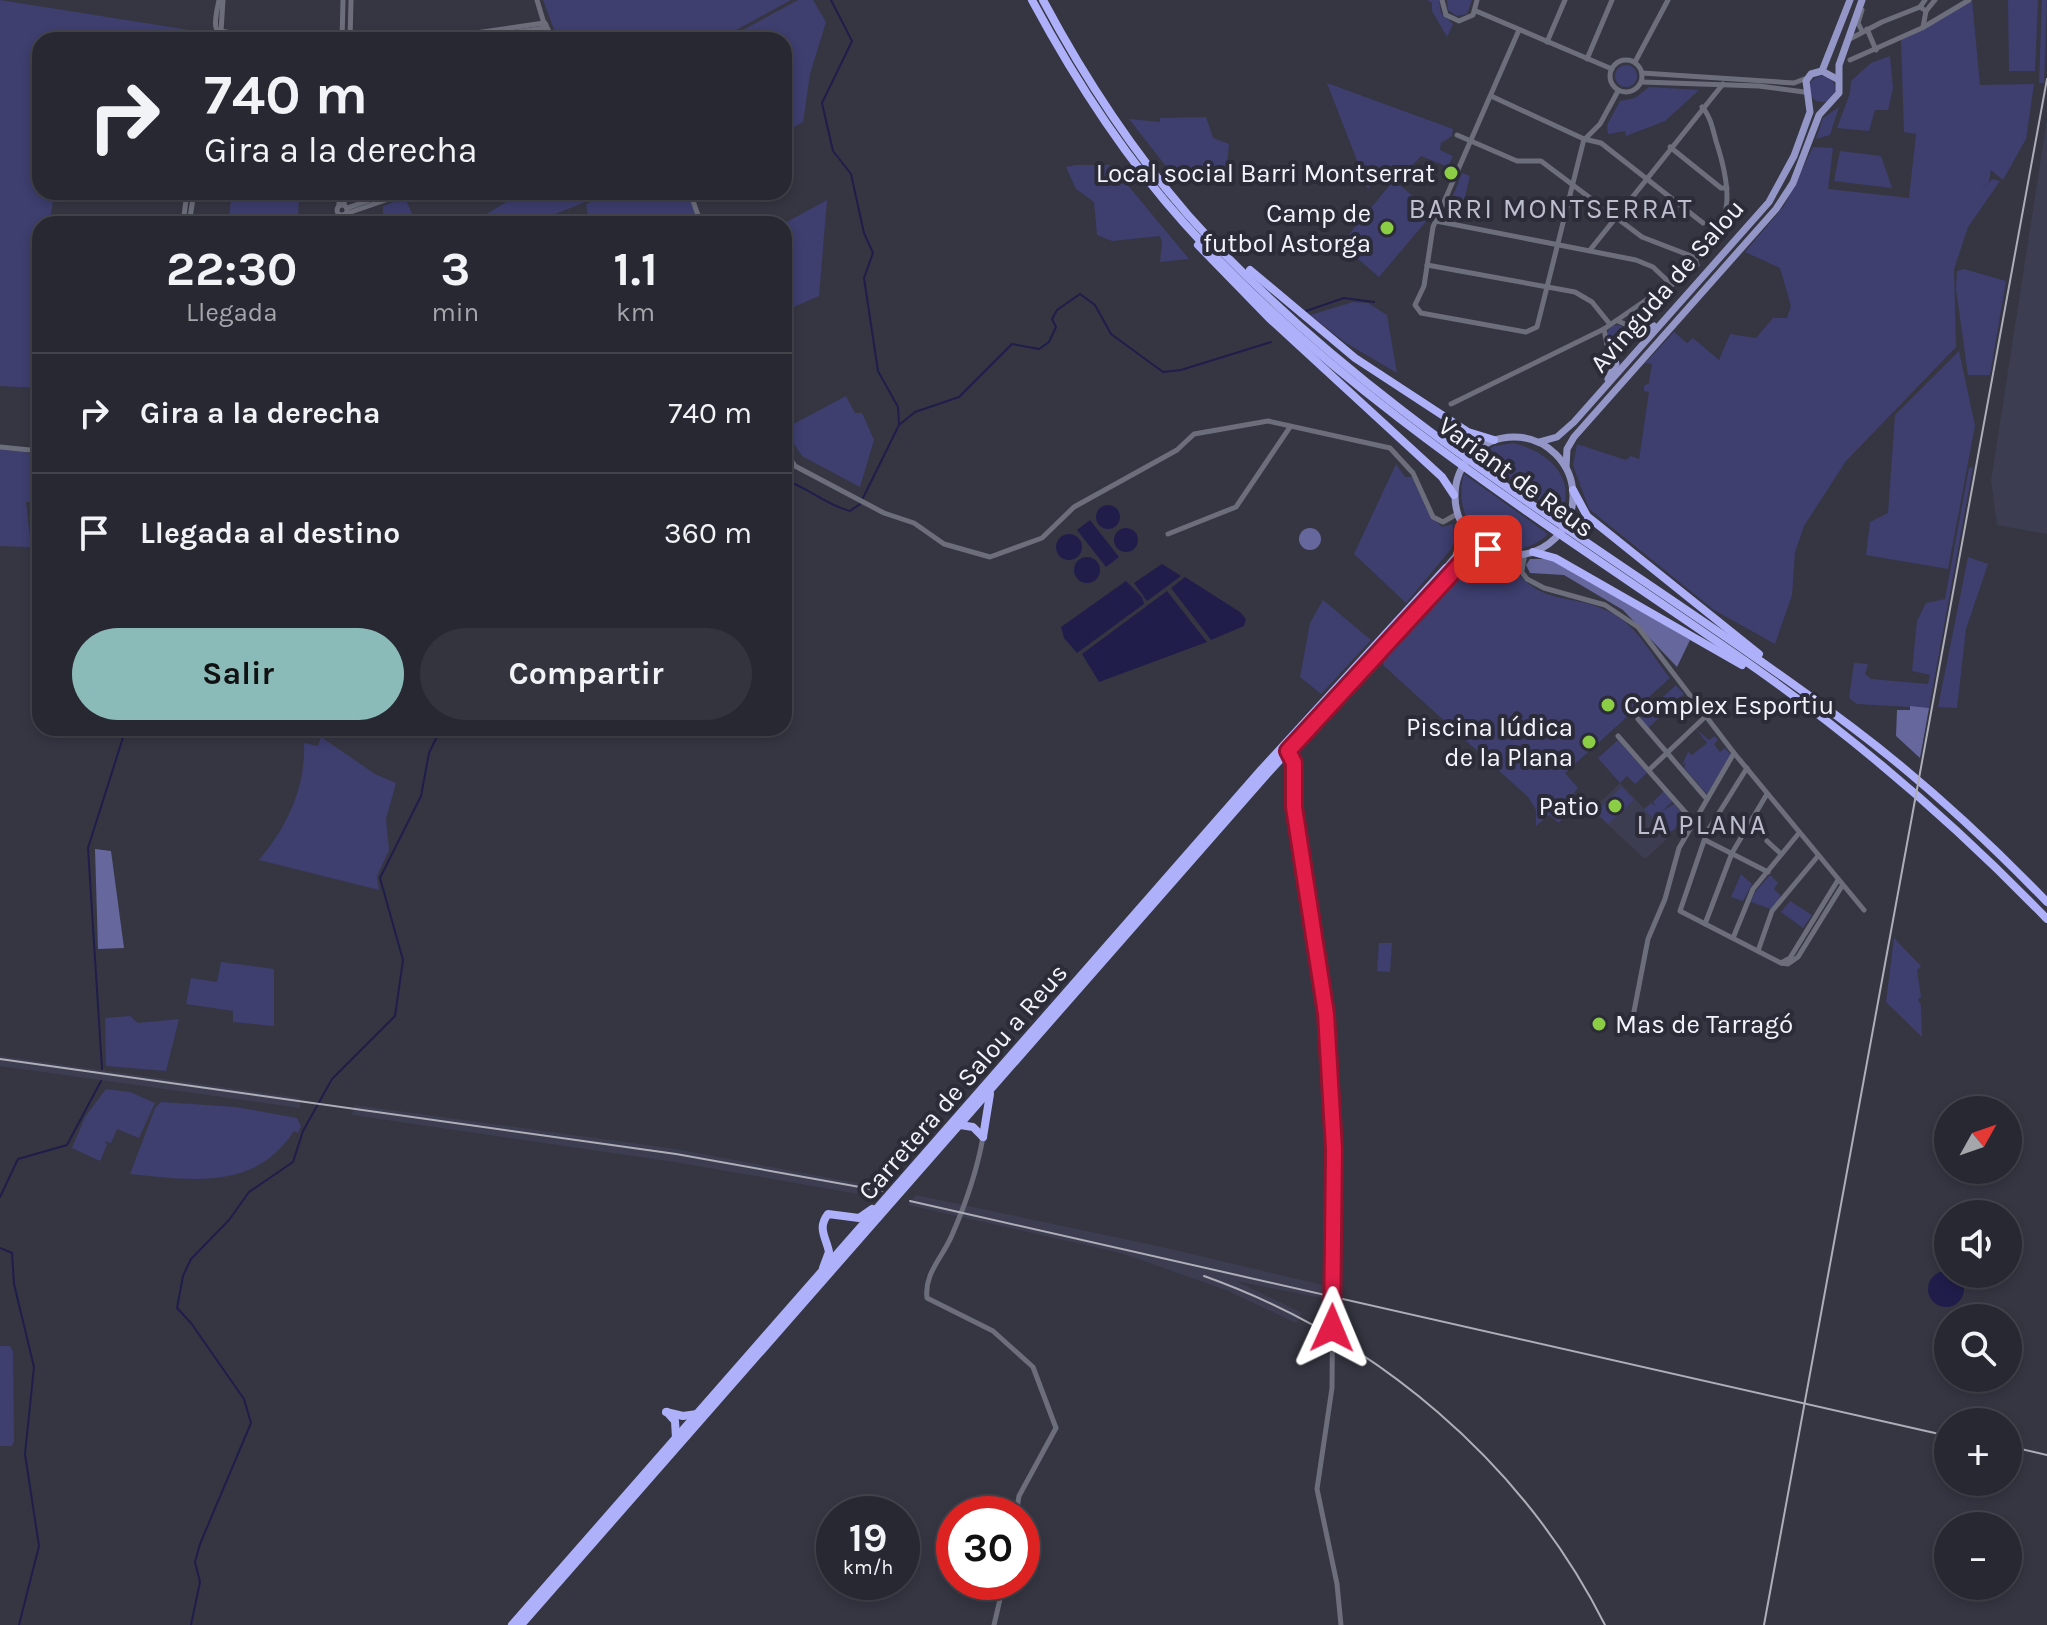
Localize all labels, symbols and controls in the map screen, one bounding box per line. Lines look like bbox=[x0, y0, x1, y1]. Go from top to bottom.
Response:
text: 740 m bbox=[204, 62, 368, 127]
icon: right bbox=[72, 64, 176, 168]
text: Gira a la derecha bbox=[204, 129, 478, 171]
place label: Local social Barri Montserrat bbox=[1096, 158, 1435, 189]
marker: Local social Barri Montserrat bbox=[1442, 164, 1460, 182]
district label: BARRI MONTSERRAT bbox=[1408, 192, 1694, 225]
street label: Avinguda de Salou bbox=[1583, 193, 1751, 379]
place label: Camp de futbol Astorga bbox=[1203, 198, 1371, 259]
marker: Camp de futbol Astorga bbox=[1378, 219, 1396, 237]
text: 22:30 bbox=[166, 241, 297, 297]
text: 3 bbox=[440, 241, 470, 297]
text: 1.1 bbox=[613, 241, 658, 297]
text: Llegada bbox=[186, 297, 277, 328]
text: min bbox=[431, 297, 479, 328]
text: km bbox=[616, 297, 655, 328]
icon: right bbox=[72, 391, 116, 435]
text: Gira a la derecha bbox=[140, 395, 381, 431]
text: 740 m bbox=[668, 395, 752, 431]
street label: Variant de Reus bbox=[1432, 410, 1600, 544]
icon: arrive bbox=[72, 511, 116, 555]
text: Llegada al destino bbox=[140, 515, 400, 551]
text: 360 m bbox=[664, 515, 752, 551]
pin bbox=[1454, 515, 1522, 583]
icon: arrive bbox=[1466, 527, 1510, 571]
button: Salir bbox=[72, 628, 404, 720]
button: Compartir bbox=[420, 628, 752, 720]
place label: Complex Esportiu bbox=[1624, 690, 1834, 721]
marker: Complex Esportiu bbox=[1599, 696, 1617, 714]
place label: Piscina lúdica de la Plana bbox=[1406, 712, 1573, 773]
marker: Piscina lúdica de la Plana bbox=[1580, 733, 1598, 751]
place label: Patio bbox=[1539, 791, 1599, 822]
marker: Patio bbox=[1606, 797, 1624, 815]
district label: LA PLANA bbox=[1636, 808, 1768, 841]
street label: Carretera de Salou a Reus bbox=[852, 958, 1074, 1206]
place label: Mas de Tarragó bbox=[1615, 1009, 1793, 1040]
marker: Mas de Tarragó bbox=[1590, 1015, 1608, 1033]
north arrow bbox=[1934, 1096, 2022, 1184]
map controls bbox=[1934, 1096, 2022, 1600]
button: sound bbox=[1934, 1200, 2022, 1288]
position arrow bbox=[1290, 1286, 1374, 1370]
button: search bbox=[1934, 1304, 2022, 1392]
button: + bbox=[1934, 1408, 2022, 1496]
speed limit sign: 30 bbox=[936, 1496, 1040, 1600]
button: − bbox=[1934, 1512, 2022, 1600]
text: 19 bbox=[849, 1514, 887, 1561]
text: km/h bbox=[843, 1556, 893, 1579]

